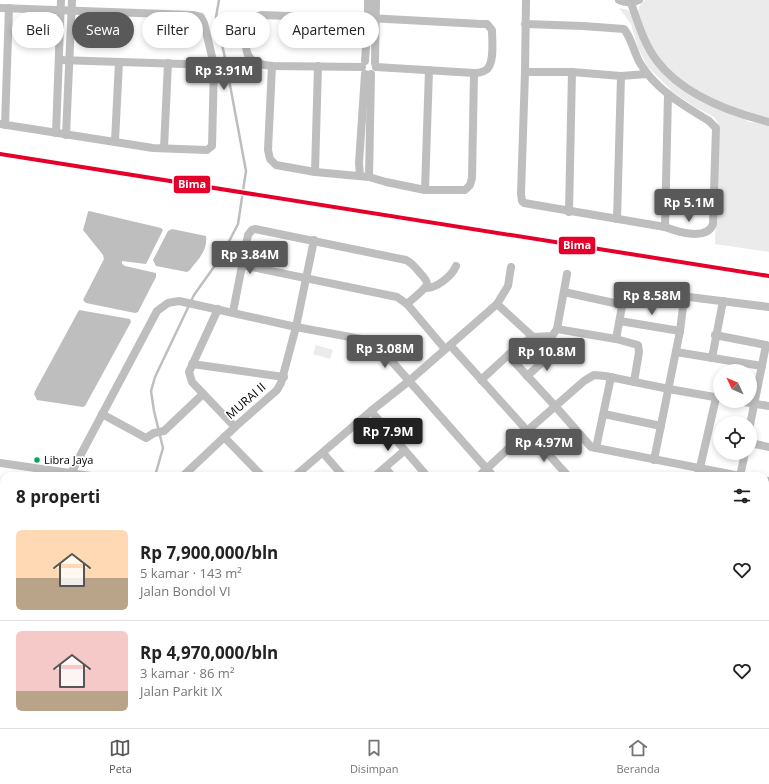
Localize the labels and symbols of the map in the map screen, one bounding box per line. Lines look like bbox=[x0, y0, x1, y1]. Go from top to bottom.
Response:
pin: Rp 3.91M bbox=[183, 57, 265, 91]
line badge: Bima bbox=[173, 175, 211, 194]
text: Bima bbox=[178, 176, 206, 191]
pin: Rp 5.1M bbox=[652, 189, 726, 223]
line badge: Bima bbox=[558, 236, 596, 255]
text: Bima bbox=[563, 237, 591, 252]
pin: Rp 3.84M bbox=[209, 241, 291, 275]
pin: Rp 8.58M bbox=[611, 282, 693, 316]
pin: Rp 3.08M bbox=[344, 335, 426, 369]
pin: Rp 10.8M bbox=[506, 338, 588, 372]
north arrow bbox=[713, 364, 757, 408]
street label: MURAI II bbox=[222, 379, 269, 423]
pin: Rp 7.9M bbox=[351, 418, 425, 452]
pin: Rp 4.97M bbox=[503, 429, 585, 463]
place label: Libra Jaya bbox=[44, 452, 93, 467]
marker: Libra Jaya bbox=[32, 455, 42, 465]

